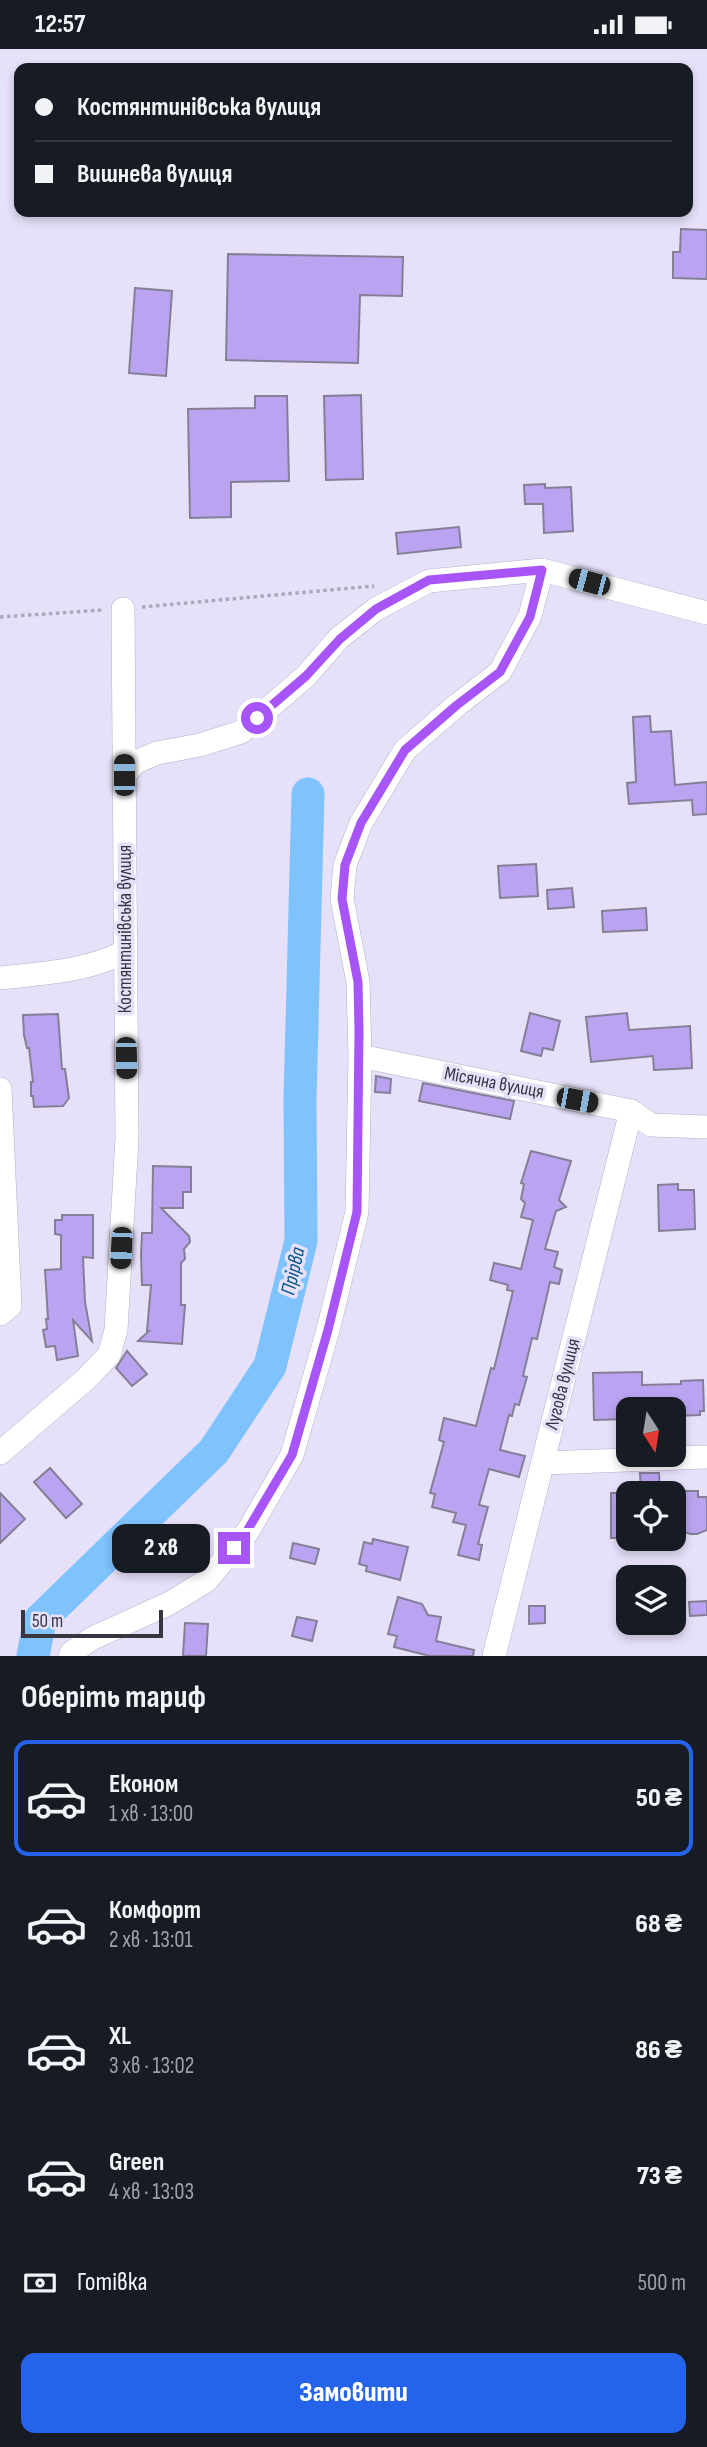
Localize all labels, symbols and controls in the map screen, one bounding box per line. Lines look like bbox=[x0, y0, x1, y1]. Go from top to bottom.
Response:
text: 12:57 bbox=[35, 9, 85, 40]
text: Костянтинівська вулиця bbox=[77, 92, 321, 123]
text: Вишнева вулиця bbox=[77, 159, 232, 190]
car bbox=[566, 566, 613, 598]
route start bbox=[241, 702, 273, 734]
car bbox=[114, 754, 135, 796]
street label: Костянтинівська вулиця bbox=[114, 845, 137, 1013]
car bbox=[116, 1037, 137, 1079]
street label: Місячна вулиця bbox=[442, 1062, 546, 1104]
car bbox=[555, 1086, 600, 1114]
car bbox=[110, 1226, 133, 1270]
water label: Прірва bbox=[275, 1244, 311, 1297]
street label: Лугова вулиця bbox=[540, 1336, 585, 1433]
north arrow bbox=[616, 1397, 686, 1467]
map controls bbox=[616, 1397, 686, 1635]
button: locate bbox=[616, 1481, 686, 1551]
callout: 2 хв bbox=[112, 1523, 210, 1573]
route end bbox=[218, 1532, 250, 1564]
text: 2 хв bbox=[144, 1534, 178, 1562]
button: layers bbox=[616, 1565, 686, 1635]
scale bar bbox=[21, 1607, 163, 1639]
text: 50 m bbox=[32, 1610, 63, 1633]
text: Оберіть тариф bbox=[21, 1678, 206, 1717]
icon: car bbox=[25, 1767, 88, 1830]
text: Економ bbox=[109, 1769, 178, 1800]
text: 50 ₴ bbox=[636, 1783, 682, 1814]
text: 1 хв · 13:00 bbox=[109, 1800, 193, 1828]
icon: car bbox=[25, 1893, 88, 1956]
text: Комфорт bbox=[109, 1895, 201, 1926]
text: 68 ₴ bbox=[635, 1909, 682, 1940]
text: 2 хв · 13:01 bbox=[109, 1926, 193, 1954]
icon: car bbox=[25, 2019, 88, 2082]
text: XL bbox=[109, 2021, 131, 2052]
text: 86 ₴ bbox=[635, 2035, 682, 2066]
text: 3 хв · 13:02 bbox=[109, 2052, 194, 2080]
icon: car bbox=[25, 2145, 88, 2208]
text: Green bbox=[109, 2147, 164, 2178]
text: 73 ₴ bbox=[637, 2161, 682, 2192]
text: 4 хв · 13:03 bbox=[109, 2178, 194, 2206]
icon: cash bbox=[21, 2264, 59, 2302]
text: Готівка bbox=[77, 2267, 148, 2298]
text: 500 m bbox=[638, 2269, 686, 2297]
button: Замовити bbox=[21, 2353, 686, 2433]

